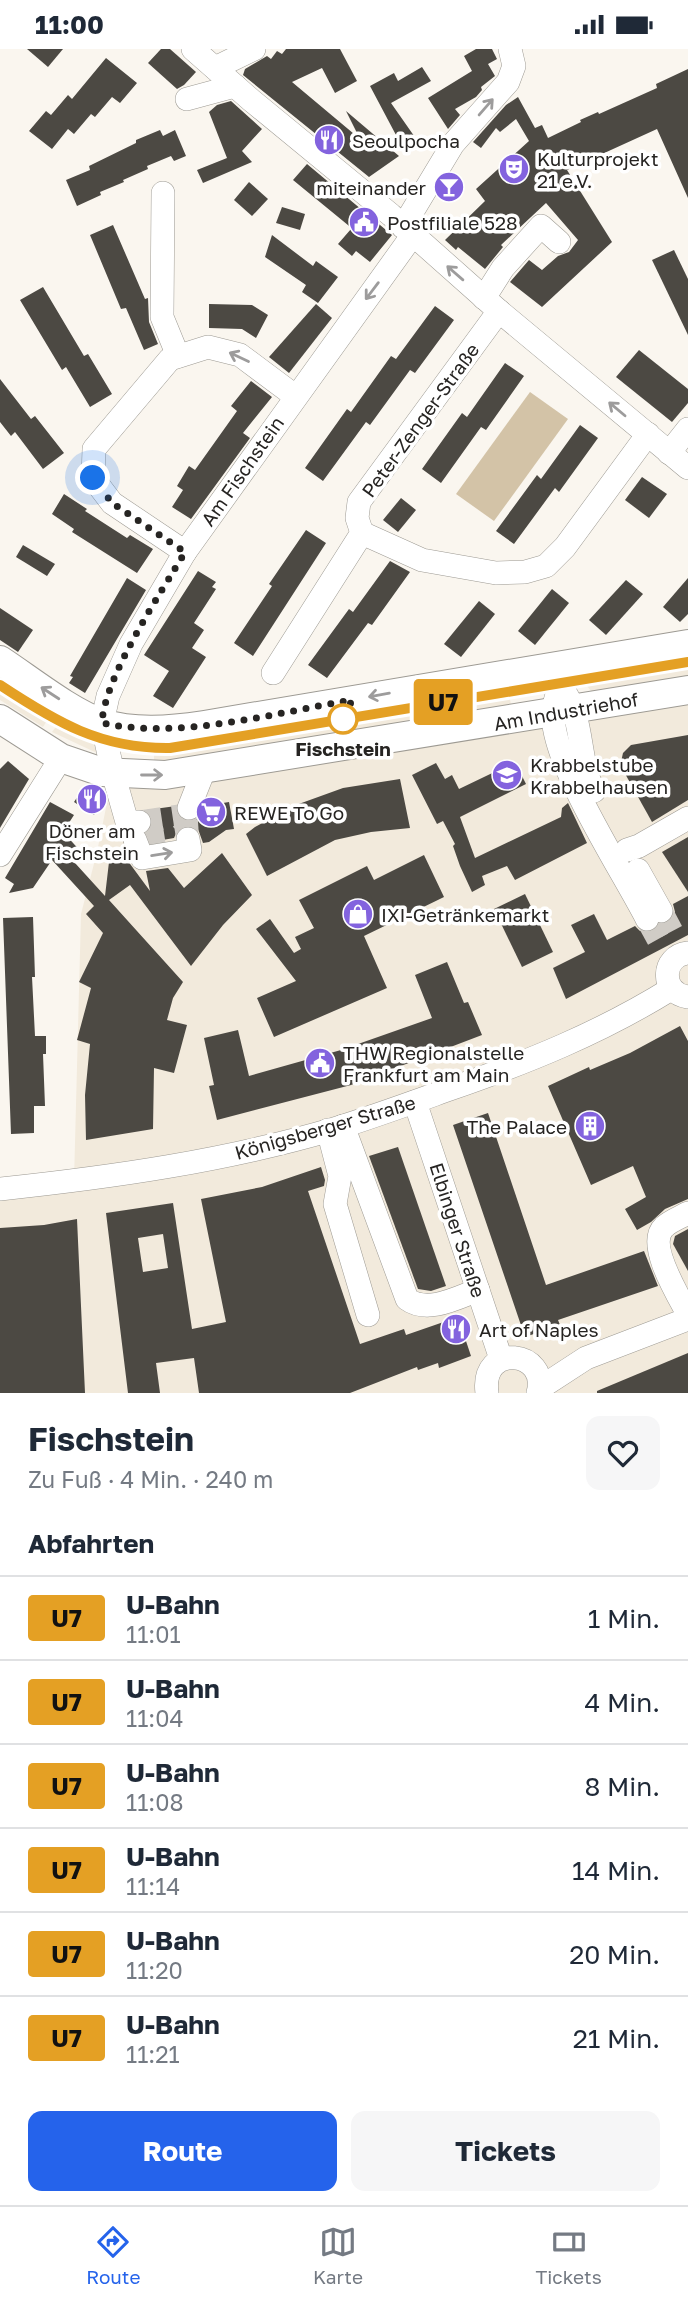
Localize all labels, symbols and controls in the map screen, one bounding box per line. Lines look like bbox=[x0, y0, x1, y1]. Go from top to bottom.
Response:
text: 11:00 bbox=[35, 9, 104, 40]
one-way arrow bbox=[478, 98, 494, 116]
restaurant icon: Seoulpocha bbox=[312, 123, 346, 157]
place label: Seoulpocha bbox=[352, 129, 460, 152]
place label: Kulturprojekt 21 e.V. bbox=[537, 147, 659, 192]
theatre icon: Kulturprojekt 21 e.V. bbox=[497, 152, 531, 186]
bar icon: miteinander bbox=[432, 170, 466, 204]
place label: miteinander bbox=[316, 176, 427, 199]
public building icon: Postfiliale 528 bbox=[347, 205, 381, 239]
place label: Postfiliale 528 bbox=[387, 211, 518, 234]
one-way arrow bbox=[447, 265, 465, 281]
one-way arrow bbox=[364, 281, 379, 300]
street label: Peter-Zenger-Straße bbox=[356, 339, 484, 501]
one-way arrow bbox=[229, 350, 250, 363]
one-way arrow bbox=[608, 401, 626, 416]
street label: Am Fischstein bbox=[196, 412, 288, 530]
your location bbox=[75, 460, 110, 495]
line badge: U7 bbox=[412, 679, 474, 725]
one-way arrow bbox=[41, 686, 60, 700]
text: U7 bbox=[428, 687, 458, 716]
street label: Am Industriehof bbox=[492, 687, 640, 735]
one-way arrow bbox=[368, 689, 391, 702]
marker: Fischstein bbox=[328, 704, 358, 734]
place label: Fischstein bbox=[295, 737, 391, 760]
place label: Krabbelstube Krabbelhausen bbox=[530, 753, 668, 798]
school or university icon: Krabbelstube Krabbelhausen bbox=[490, 758, 524, 792]
one-way arrow bbox=[141, 768, 164, 782]
restaurant icon: Döner am Fischstein bbox=[75, 782, 109, 816]
supermarket icon: REWE To Go bbox=[194, 795, 228, 829]
place label: REWE To Go bbox=[234, 801, 344, 824]
place label: Döner am Fischstein bbox=[45, 819, 139, 864]
one-way arrow bbox=[150, 847, 173, 860]
shop icon: IXI-Getränkemarkt bbox=[341, 897, 375, 931]
place label: IXI-Getränkemarkt bbox=[381, 903, 549, 926]
place label: THW Regionalstelle Frankfurt am Main bbox=[343, 1041, 524, 1086]
public building icon: THW Regionalstelle Frankfurt am Main bbox=[303, 1046, 337, 1080]
street label: Königsberger Straße bbox=[232, 1090, 418, 1164]
building icon: The Palace bbox=[573, 1109, 607, 1143]
place label: The Palace bbox=[467, 1115, 567, 1138]
street label: Elbinger Straße bbox=[425, 1160, 491, 1300]
restaurant icon: Art of Naples bbox=[439, 1312, 473, 1346]
place label: Art of Naples bbox=[479, 1318, 599, 1341]
button: heart bbox=[586, 1416, 660, 1490]
text: Fischstein bbox=[28, 1419, 194, 1458]
text: Zu Fuß · 4 Min. · 240 m bbox=[28, 1465, 273, 1493]
text: Abfahrten bbox=[28, 1528, 154, 1559]
text: U-Bahn bbox=[126, 1589, 220, 1620]
text: U7 bbox=[51, 1603, 82, 1632]
text: 1 Min. bbox=[588, 1603, 660, 1634]
text: 11:01 bbox=[126, 1620, 181, 1648]
text: U-Bahn bbox=[126, 1673, 220, 1704]
text: U7 bbox=[51, 1687, 82, 1716]
text: 4 Min. bbox=[585, 1687, 660, 1718]
text: 11:04 bbox=[126, 1704, 184, 1732]
text: U-Bahn bbox=[126, 1757, 220, 1788]
text: U7 bbox=[51, 1771, 82, 1800]
text: 8 Min. bbox=[585, 1771, 660, 1802]
text: 11:08 bbox=[126, 1788, 184, 1816]
text: U-Bahn bbox=[126, 1841, 220, 1872]
text: U7 bbox=[51, 1855, 82, 1884]
text: 14 Min. bbox=[572, 1855, 660, 1886]
text: 11:14 bbox=[126, 1872, 180, 1900]
text: U-Bahn bbox=[126, 1925, 220, 1956]
text: U7 bbox=[51, 1939, 82, 1968]
text: 20 Min. bbox=[569, 1939, 660, 1970]
text: 11:20 bbox=[126, 1956, 183, 1984]
text: U-Bahn bbox=[126, 2009, 220, 2040]
text: U7 bbox=[51, 2023, 82, 2052]
text: 21 Min. bbox=[573, 2023, 660, 2054]
text: 11:21 bbox=[126, 2040, 180, 2068]
button: Route bbox=[28, 2111, 337, 2191]
button: Tickets bbox=[351, 2111, 660, 2191]
tab: Route bbox=[86, 2223, 140, 2288]
tab: Karte bbox=[313, 2223, 363, 2288]
tab: Tickets bbox=[535, 2223, 602, 2288]

